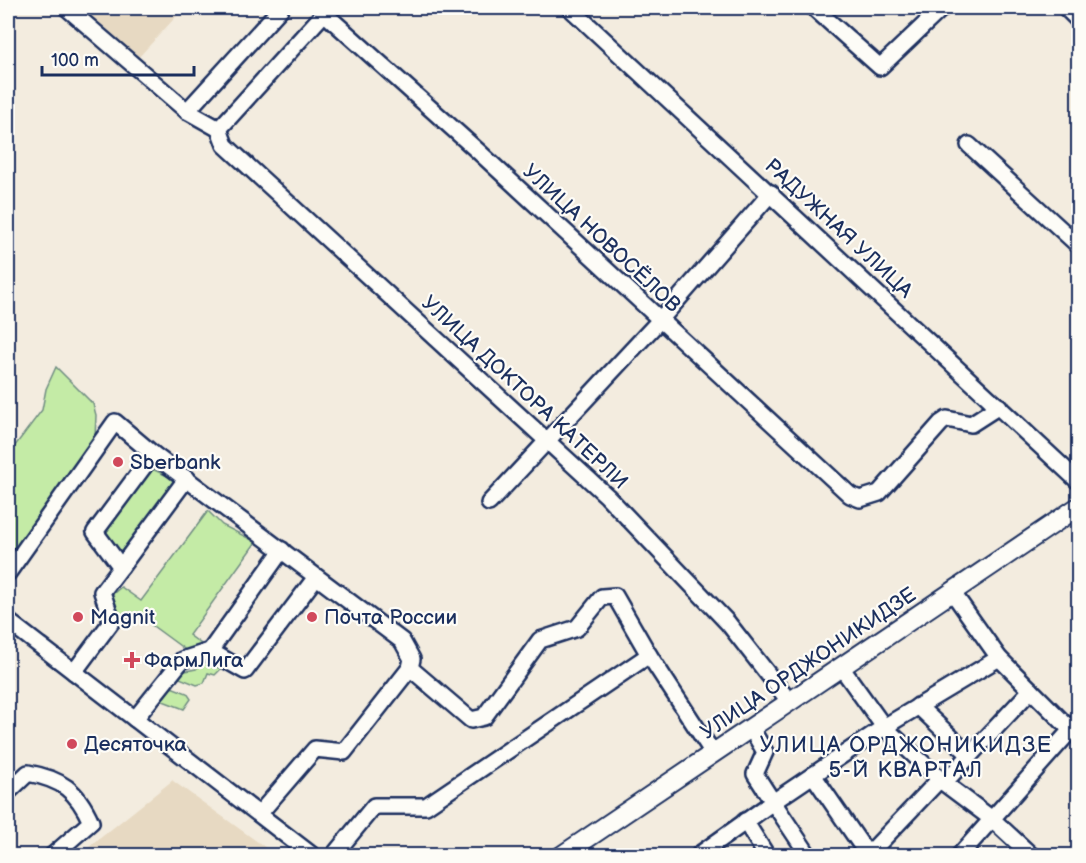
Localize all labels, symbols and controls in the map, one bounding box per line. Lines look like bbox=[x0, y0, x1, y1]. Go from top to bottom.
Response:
scale bar bbox=[42, 39, 194, 77]
text: 100 m bbox=[51, 50, 99, 71]
street label: РАДУЖНАЯ УЛИЦА bbox=[760, 153, 918, 304]
street label: УЛИЦА НОВОСЁЛОВ bbox=[518, 159, 686, 318]
street label: УЛИЦА ДОКТОРА КАТЕРЛИ bbox=[416, 290, 633, 494]
place label: Sberbank bbox=[130, 450, 221, 475]
marker: Sberbank bbox=[111, 455, 125, 469]
street label: УЛИЦА ОРДЖОНИКИДЗЕ bbox=[696, 582, 921, 745]
place label: Magnit bbox=[90, 605, 156, 630]
place label: Почта России bbox=[324, 605, 457, 630]
marker: Magnit bbox=[71, 610, 85, 624]
marker: Почта России bbox=[305, 610, 319, 624]
place label: ФармЛига bbox=[144, 648, 244, 673]
marker: ФармЛига bbox=[125, 653, 139, 667]
place label: Десяточка bbox=[84, 732, 188, 757]
district label: УЛИЦА ОРДЖОНИКИДЗЕ 5-Й КВАРТАЛ bbox=[759, 732, 1053, 784]
marker: Десяточка bbox=[65, 737, 79, 751]

